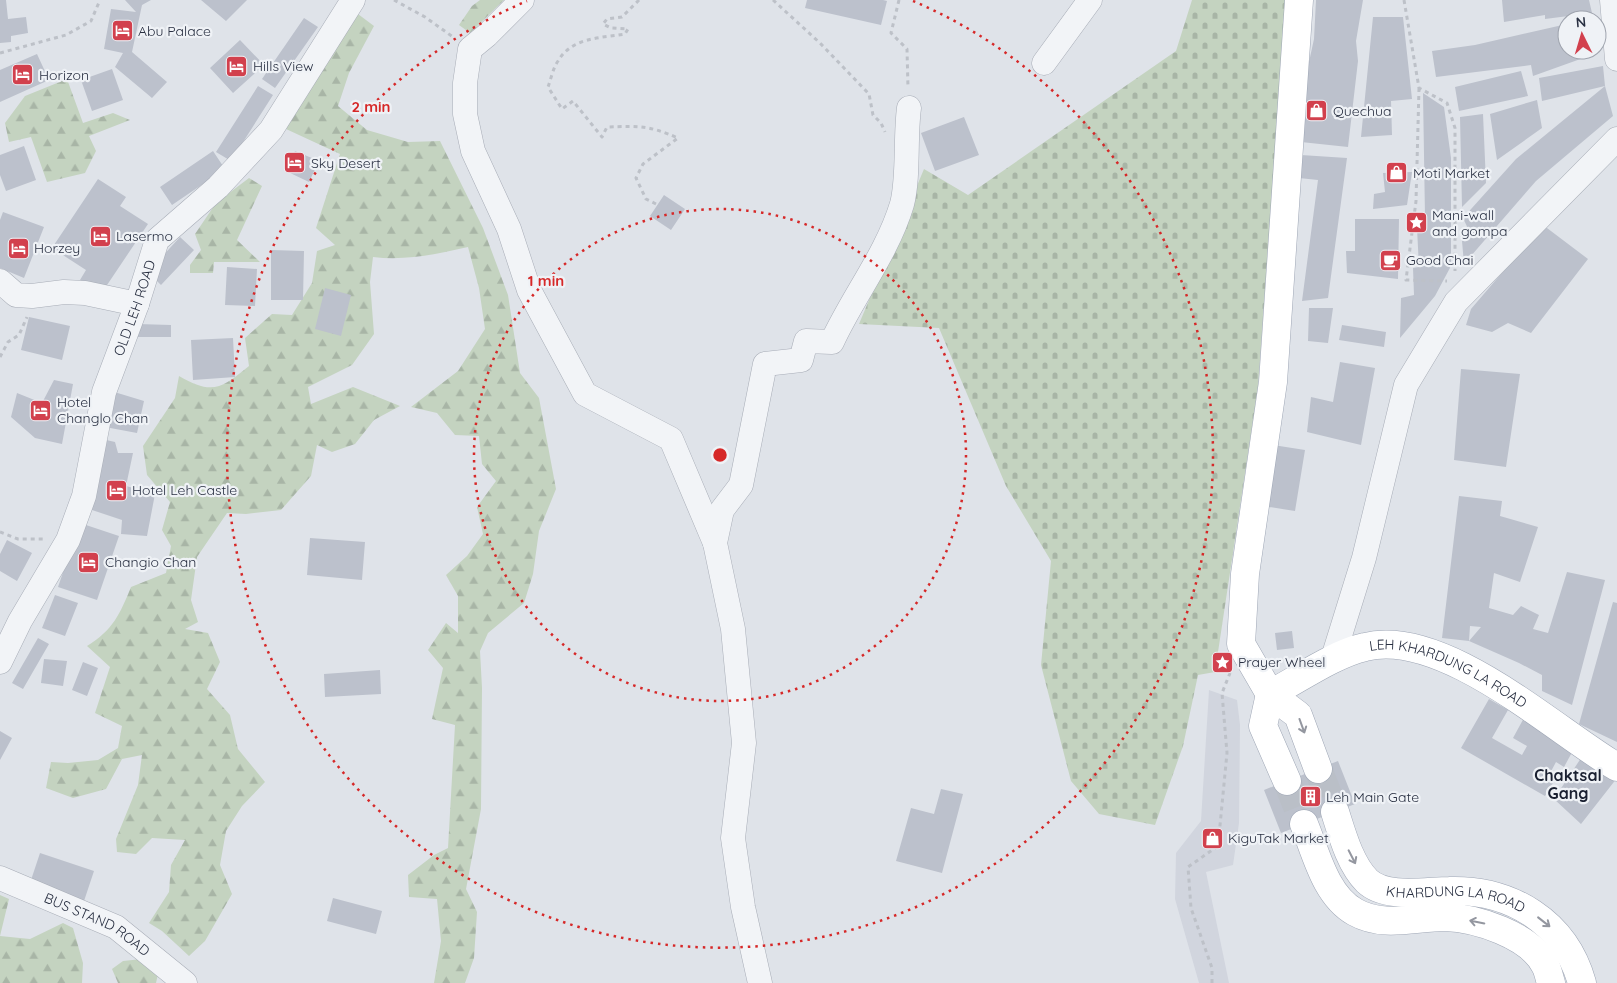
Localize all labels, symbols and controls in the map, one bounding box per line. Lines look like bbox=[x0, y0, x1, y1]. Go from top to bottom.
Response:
north arrow bbox=[1557, 10, 1607, 60]
text: N bbox=[1575, 13, 1587, 31]
hotel icon: Abu Palace bbox=[110, 19, 134, 43]
place label: Abu Palace bbox=[138, 22, 211, 40]
hotel icon: Hills View bbox=[225, 54, 249, 78]
place label: Hills View bbox=[253, 57, 314, 75]
hotel icon: Horizon bbox=[11, 63, 35, 87]
place label: Horizon bbox=[39, 66, 89, 84]
text: 2 min bbox=[351, 97, 391, 116]
shop icon: Quechua bbox=[1305, 99, 1329, 123]
place label: Quechua bbox=[1333, 102, 1391, 120]
hotel icon: Sky Desert bbox=[283, 151, 307, 175]
place label: Sky Desert bbox=[311, 154, 381, 172]
shop icon: Moti Market bbox=[1385, 161, 1409, 185]
place label: Moti Market bbox=[1413, 164, 1490, 182]
place label: Mani-wall and gompa bbox=[1432, 206, 1508, 240]
place icon: Mani-wall and gompa bbox=[1404, 211, 1428, 235]
hotel icon: Lasermo bbox=[88, 224, 112, 248]
place label: Lasermo bbox=[116, 227, 173, 245]
hotel icon: Horzey bbox=[6, 236, 30, 260]
place label: Horzey bbox=[34, 239, 80, 257]
cafe icon: Good Chai bbox=[1378, 248, 1402, 272]
place label: Good Chai bbox=[1406, 251, 1474, 269]
street label: OLD LEH ROAD bbox=[109, 258, 159, 358]
text: 1 min bbox=[528, 271, 564, 290]
place label: Hotel Changlo Chan bbox=[57, 393, 148, 427]
hotel icon: Hotel Changlo Chan bbox=[29, 398, 53, 422]
centre of rings bbox=[711, 446, 729, 464]
hotel icon: Hotel Leh Castle bbox=[104, 478, 128, 502]
place label: Hotel Leh Castle bbox=[132, 481, 237, 499]
hotel icon: Changio Chan bbox=[77, 550, 101, 574]
place label: Changio Chan bbox=[105, 553, 196, 571]
street label: LEH KHARDUNG LA ROAD bbox=[1368, 635, 1530, 712]
place icon: Prayer Wheel bbox=[1210, 650, 1234, 674]
place label: Prayer Wheel bbox=[1238, 653, 1326, 671]
one-way arrow bbox=[1298, 717, 1307, 733]
district label: Chaktsal Gang bbox=[1534, 765, 1602, 803]
building icon: Leh Main Gate bbox=[1298, 785, 1322, 809]
place label: Leh Main Gate bbox=[1326, 788, 1419, 806]
shop icon: KiguTak Market bbox=[1200, 826, 1224, 850]
place label: KiguTak Market bbox=[1228, 829, 1329, 847]
one-way arrow bbox=[1347, 850, 1357, 865]
street label: KHARDUNG LA ROAD bbox=[1385, 882, 1528, 916]
street label: BUS STAND ROAD bbox=[41, 889, 154, 960]
one-way arrow bbox=[1470, 917, 1486, 926]
one-way arrow bbox=[1537, 917, 1551, 927]

